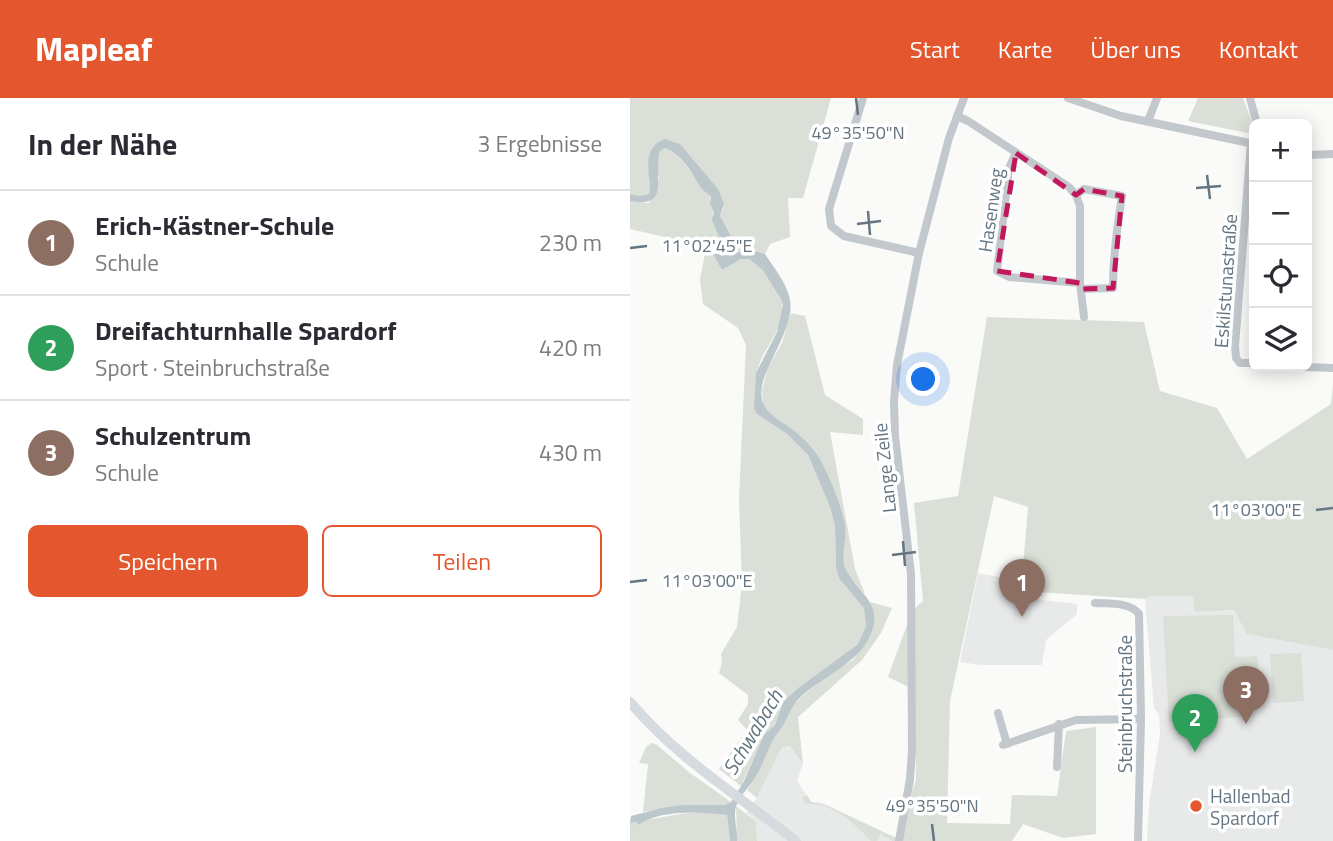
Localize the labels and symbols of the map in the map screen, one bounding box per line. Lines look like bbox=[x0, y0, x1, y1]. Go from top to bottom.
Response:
text: 49°35'50"N bbox=[811, 119, 905, 146]
street label: Hasenweg bbox=[970, 166, 1010, 254]
street label: Eskilstunastraße bbox=[1206, 213, 1244, 349]
text: 11°02'45"E bbox=[662, 232, 753, 259]
your location bbox=[906, 362, 940, 396]
street label: Lange Zeile bbox=[865, 422, 903, 514]
text: 11°03'00"E bbox=[1211, 496, 1302, 523]
pin: 1 bbox=[999, 559, 1045, 617]
text: 11°03'00"E bbox=[662, 567, 753, 594]
street label: Steinbruchstraße bbox=[1110, 635, 1139, 773]
pin: 3 bbox=[1223, 666, 1269, 724]
water label: Schwabach bbox=[714, 683, 790, 781]
pin: 2 bbox=[1172, 694, 1218, 752]
place label: Hallenbad Spardorf bbox=[1210, 781, 1290, 832]
text: 49°35'50"N bbox=[885, 792, 979, 819]
marker: Hallenbad Spardorf bbox=[1188, 798, 1204, 814]

